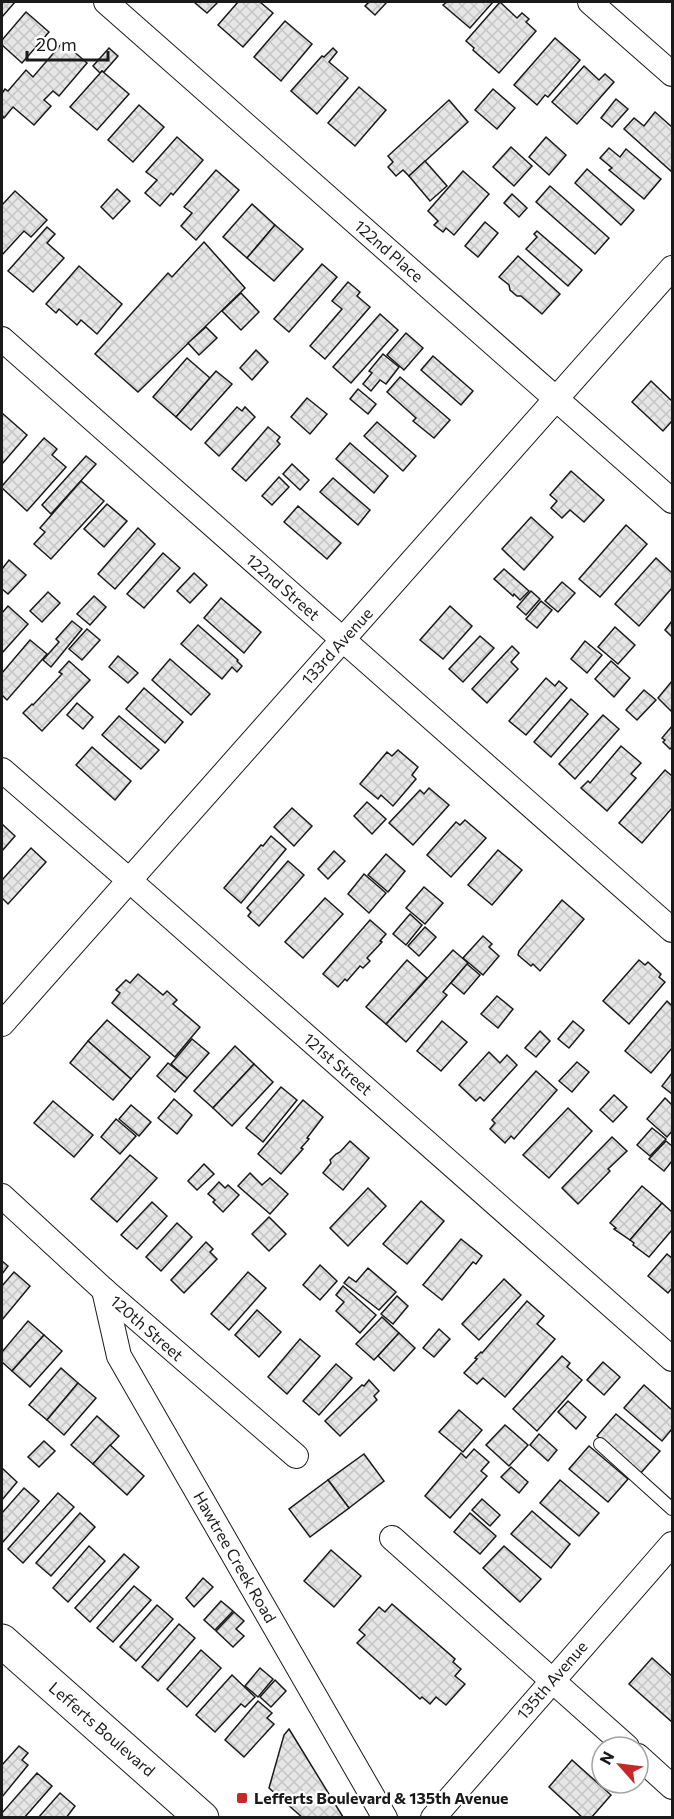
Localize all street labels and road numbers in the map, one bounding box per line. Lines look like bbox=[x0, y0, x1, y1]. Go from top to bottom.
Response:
street label: 122nd Place bbox=[351, 216, 428, 286]
street label: 122nd Street bbox=[243, 550, 324, 624]
street label: 133rd Avenue bbox=[297, 603, 376, 688]
street label: 121st Street bbox=[300, 1029, 377, 1099]
street label: 120th Street bbox=[107, 1291, 188, 1365]
street label: Hawtree Creek Road bbox=[190, 1488, 281, 1626]
street label: 135th Avenue bbox=[513, 1637, 591, 1723]
street label: Lefferts Boulevard bbox=[46, 1677, 159, 1780]

